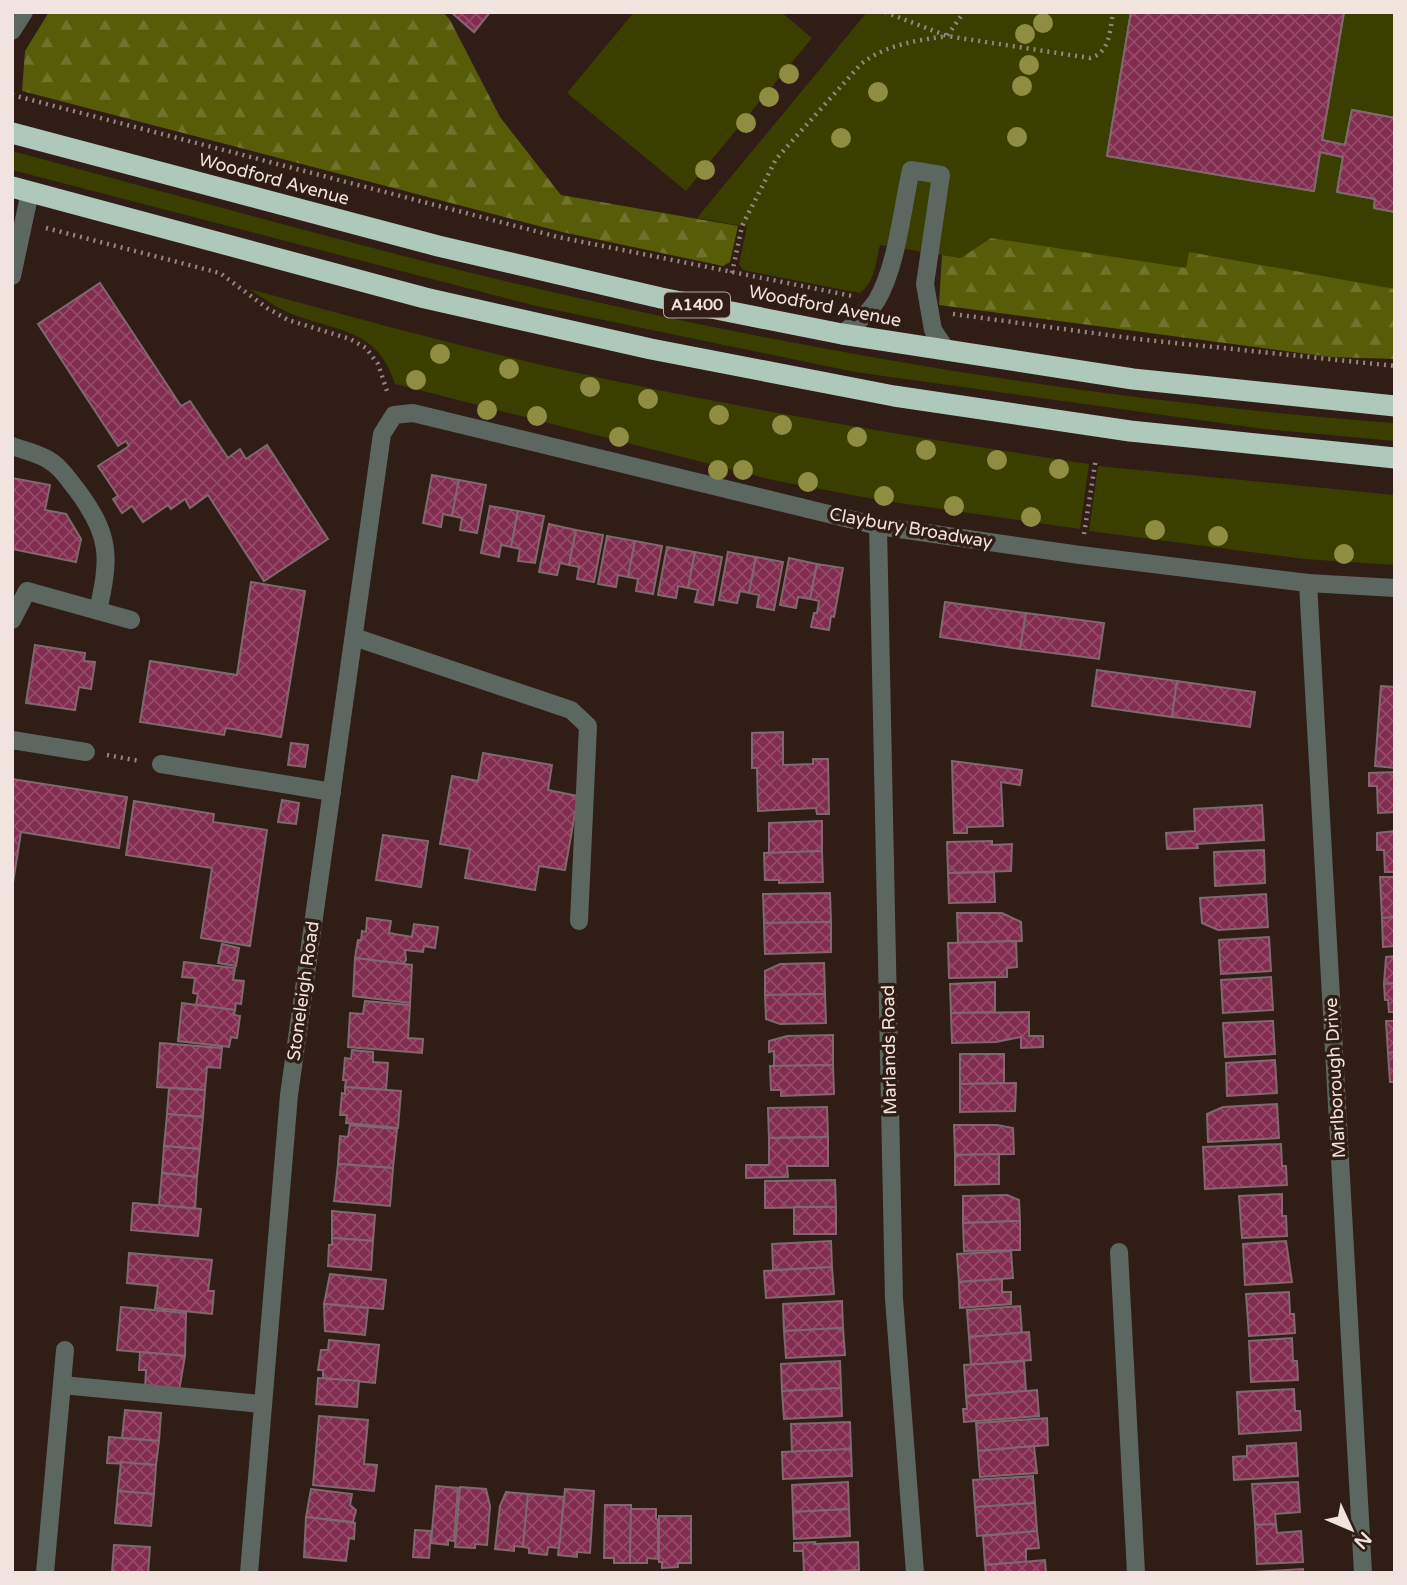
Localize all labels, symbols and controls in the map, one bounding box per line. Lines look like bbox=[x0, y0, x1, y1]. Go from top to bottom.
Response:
street label: Woodford Avenue bbox=[196, 148, 352, 210]
street label: Woodford Avenue bbox=[747, 280, 903, 332]
road number: A1400 bbox=[664, 292, 730, 318]
street label: Claybury Broadway bbox=[828, 503, 995, 553]
street label: Stoneleigh Road bbox=[282, 920, 324, 1062]
street label: Marlands Road bbox=[877, 985, 901, 1115]
street label: Marlborough Drive bbox=[1320, 997, 1350, 1159]
north arrow bbox=[1316, 1494, 1386, 1564]
text: N bbox=[1349, 1527, 1376, 1553]

